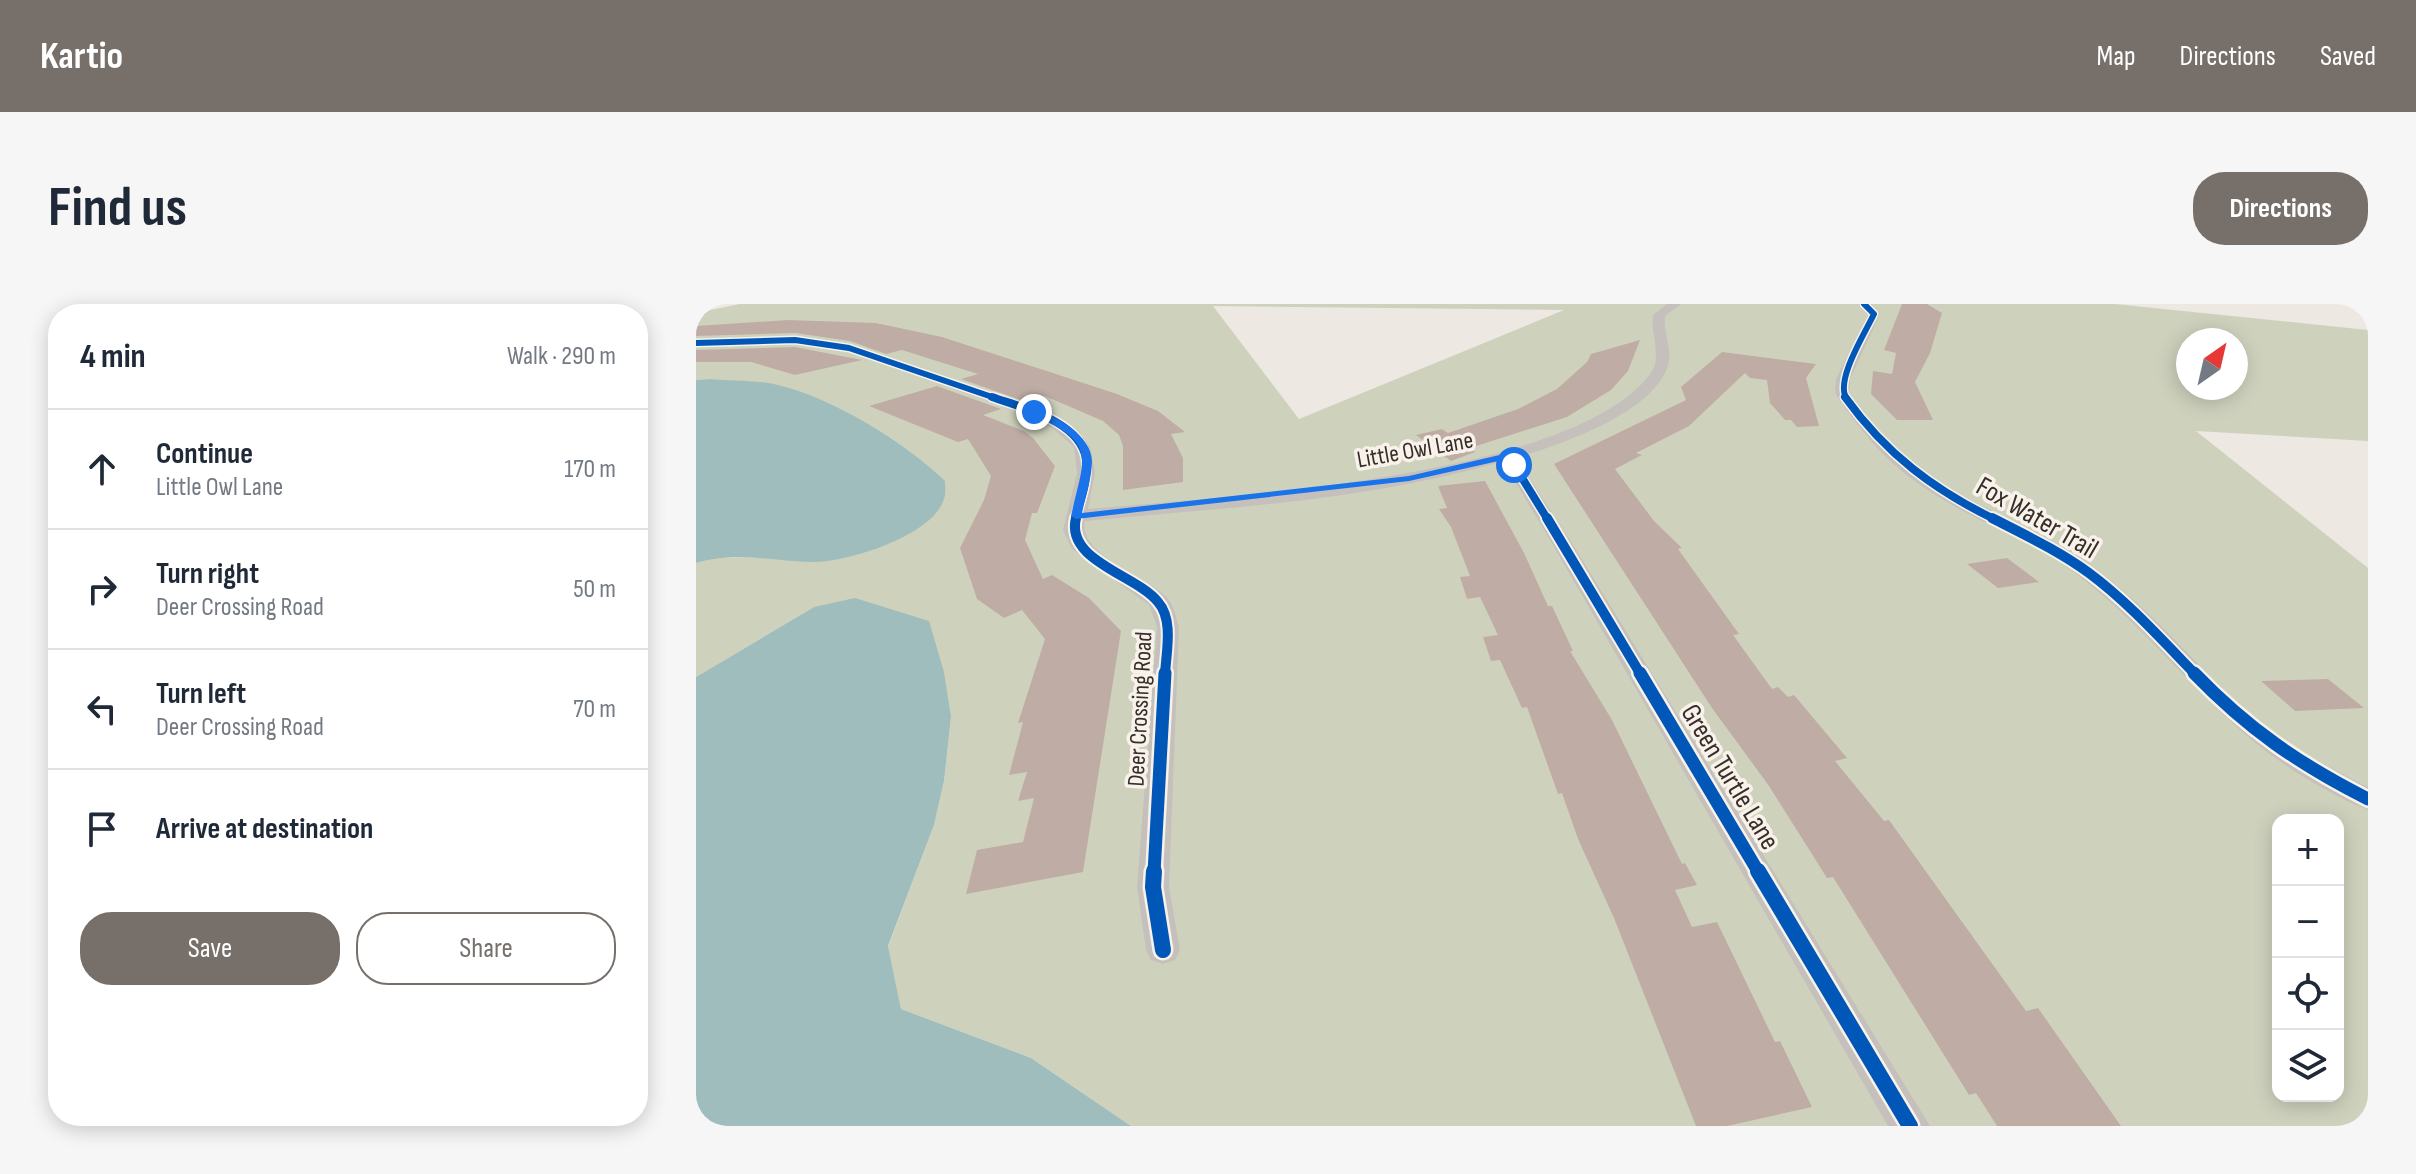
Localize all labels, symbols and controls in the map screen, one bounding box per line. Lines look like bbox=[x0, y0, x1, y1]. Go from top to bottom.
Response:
text: Kartio bbox=[40, 34, 123, 79]
text: Map bbox=[2097, 40, 2136, 73]
text: Directions bbox=[2180, 40, 2276, 73]
text: Saved bbox=[2320, 40, 2376, 73]
button: Directions bbox=[2193, 172, 2368, 245]
text: Find us bbox=[48, 175, 187, 242]
north arrow bbox=[2176, 328, 2248, 400]
text: 4 min bbox=[80, 336, 146, 377]
text: Walk · 290 m bbox=[507, 341, 616, 372]
route end bbox=[1016, 394, 1052, 430]
street label: Little Owl Lane bbox=[1355, 426, 1475, 474]
text: Continue bbox=[156, 436, 253, 472]
icon: ahead bbox=[80, 447, 124, 491]
route start bbox=[1496, 447, 1532, 483]
text: 170 m bbox=[564, 454, 616, 485]
street label: Fox Water Trail bbox=[1970, 470, 2104, 566]
text: Little Owl Lane bbox=[156, 472, 283, 503]
text: Turn right bbox=[156, 556, 259, 592]
icon: right bbox=[80, 567, 124, 611]
text: 50 m bbox=[573, 574, 616, 605]
text: Deer Crossing Road bbox=[156, 592, 324, 623]
street label: Deer Crossing Road bbox=[1121, 631, 1159, 787]
text: Turn left bbox=[156, 676, 246, 712]
icon: left bbox=[80, 687, 124, 731]
text: 70 m bbox=[573, 694, 616, 725]
street label: Green Turtle Lane bbox=[1674, 698, 1786, 856]
text: Deer Crossing Road bbox=[156, 712, 324, 743]
icon: arrive bbox=[80, 807, 124, 851]
text: Arrive at destination bbox=[156, 811, 373, 847]
map controls bbox=[2272, 814, 2344, 1102]
button: + bbox=[2272, 814, 2344, 886]
button: − bbox=[2272, 886, 2344, 958]
button: Save bbox=[80, 912, 340, 985]
button: Share bbox=[356, 912, 616, 985]
button: locate bbox=[2272, 958, 2344, 1030]
button: layers bbox=[2272, 1030, 2344, 1102]

